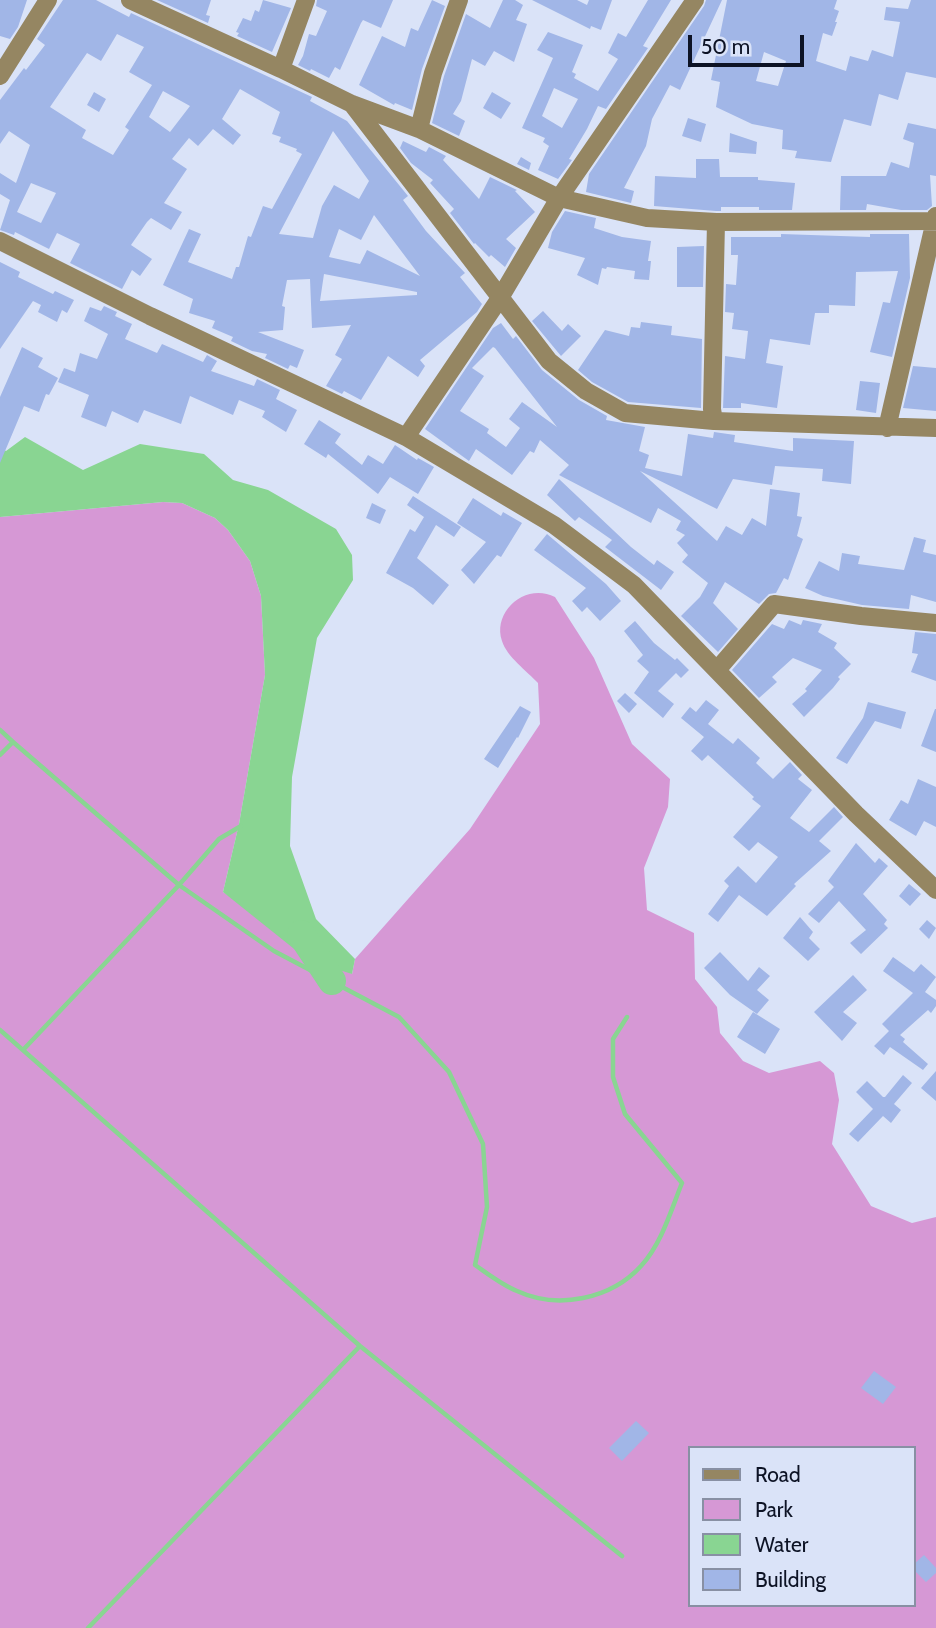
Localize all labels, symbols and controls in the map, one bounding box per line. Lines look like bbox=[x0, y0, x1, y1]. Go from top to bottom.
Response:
scale bar bbox=[691, 21, 806, 65]
text: 50 m bbox=[701, 34, 750, 59]
legend bbox=[688, 1446, 915, 1607]
text: Road bbox=[755, 1462, 801, 1487]
text: Park bbox=[755, 1497, 793, 1522]
text: Water bbox=[755, 1532, 808, 1557]
text: Building bbox=[755, 1567, 826, 1592]

